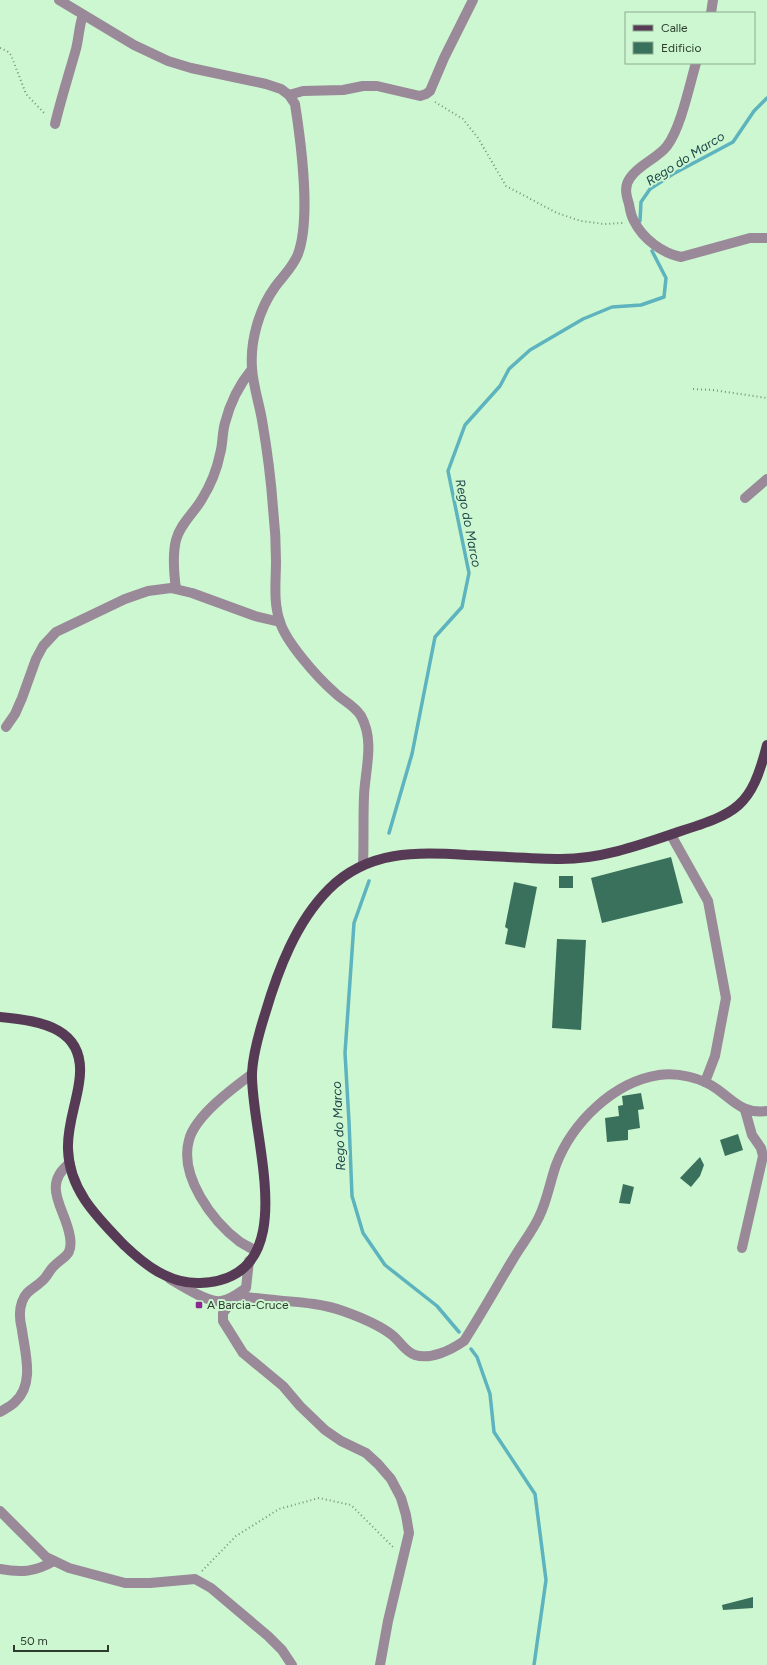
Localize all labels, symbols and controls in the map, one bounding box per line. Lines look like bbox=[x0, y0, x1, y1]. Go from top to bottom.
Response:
legend bbox=[625, 12, 755, 64]
text: Calle bbox=[661, 21, 688, 35]
text: Edificio bbox=[661, 41, 701, 55]
water label: Rego do Marco bbox=[643, 128, 728, 189]
water label: Rego do Marco bbox=[453, 478, 485, 569]
water label: Rego do Marco bbox=[329, 1080, 348, 1171]
place label: A Barcia-Cruce bbox=[207, 1298, 289, 1312]
marker: A Barcia-Cruce bbox=[194, 1300, 204, 1310]
scale bar bbox=[14, 1627, 108, 1653]
text: 50 m bbox=[20, 1634, 48, 1648]

